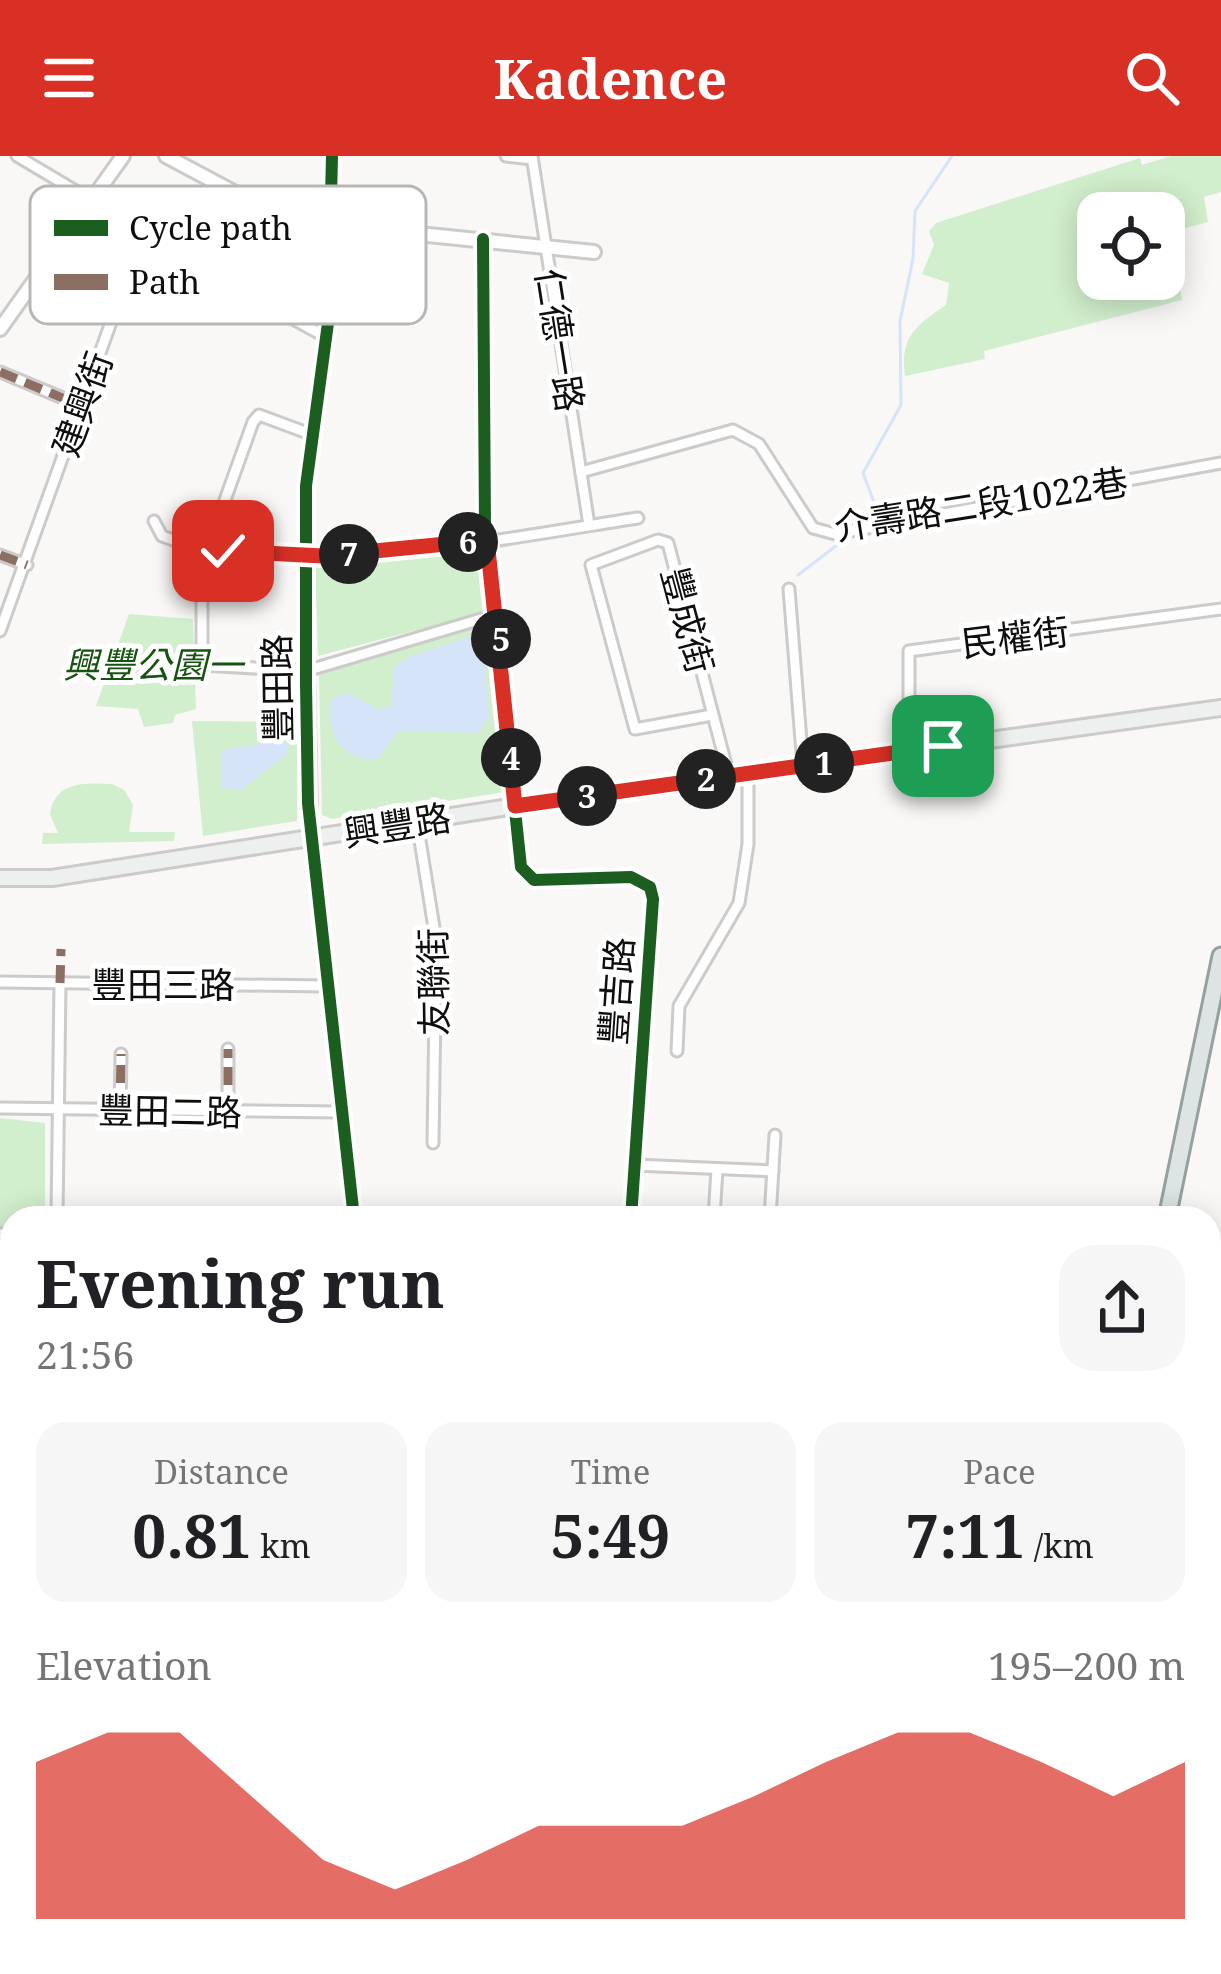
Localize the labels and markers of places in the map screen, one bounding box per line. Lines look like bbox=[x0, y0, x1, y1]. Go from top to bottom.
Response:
pin bbox=[172, 500, 274, 602]
pin: 6 bbox=[438, 512, 498, 572]
pin: 7 bbox=[319, 524, 379, 584]
pin: 5 bbox=[471, 609, 531, 669]
pin bbox=[892, 695, 994, 797]
pin: 4 bbox=[481, 728, 541, 788]
pin: 1 bbox=[794, 733, 854, 793]
pin: 2 bbox=[676, 749, 736, 809]
pin: 3 bbox=[557, 766, 617, 826]

